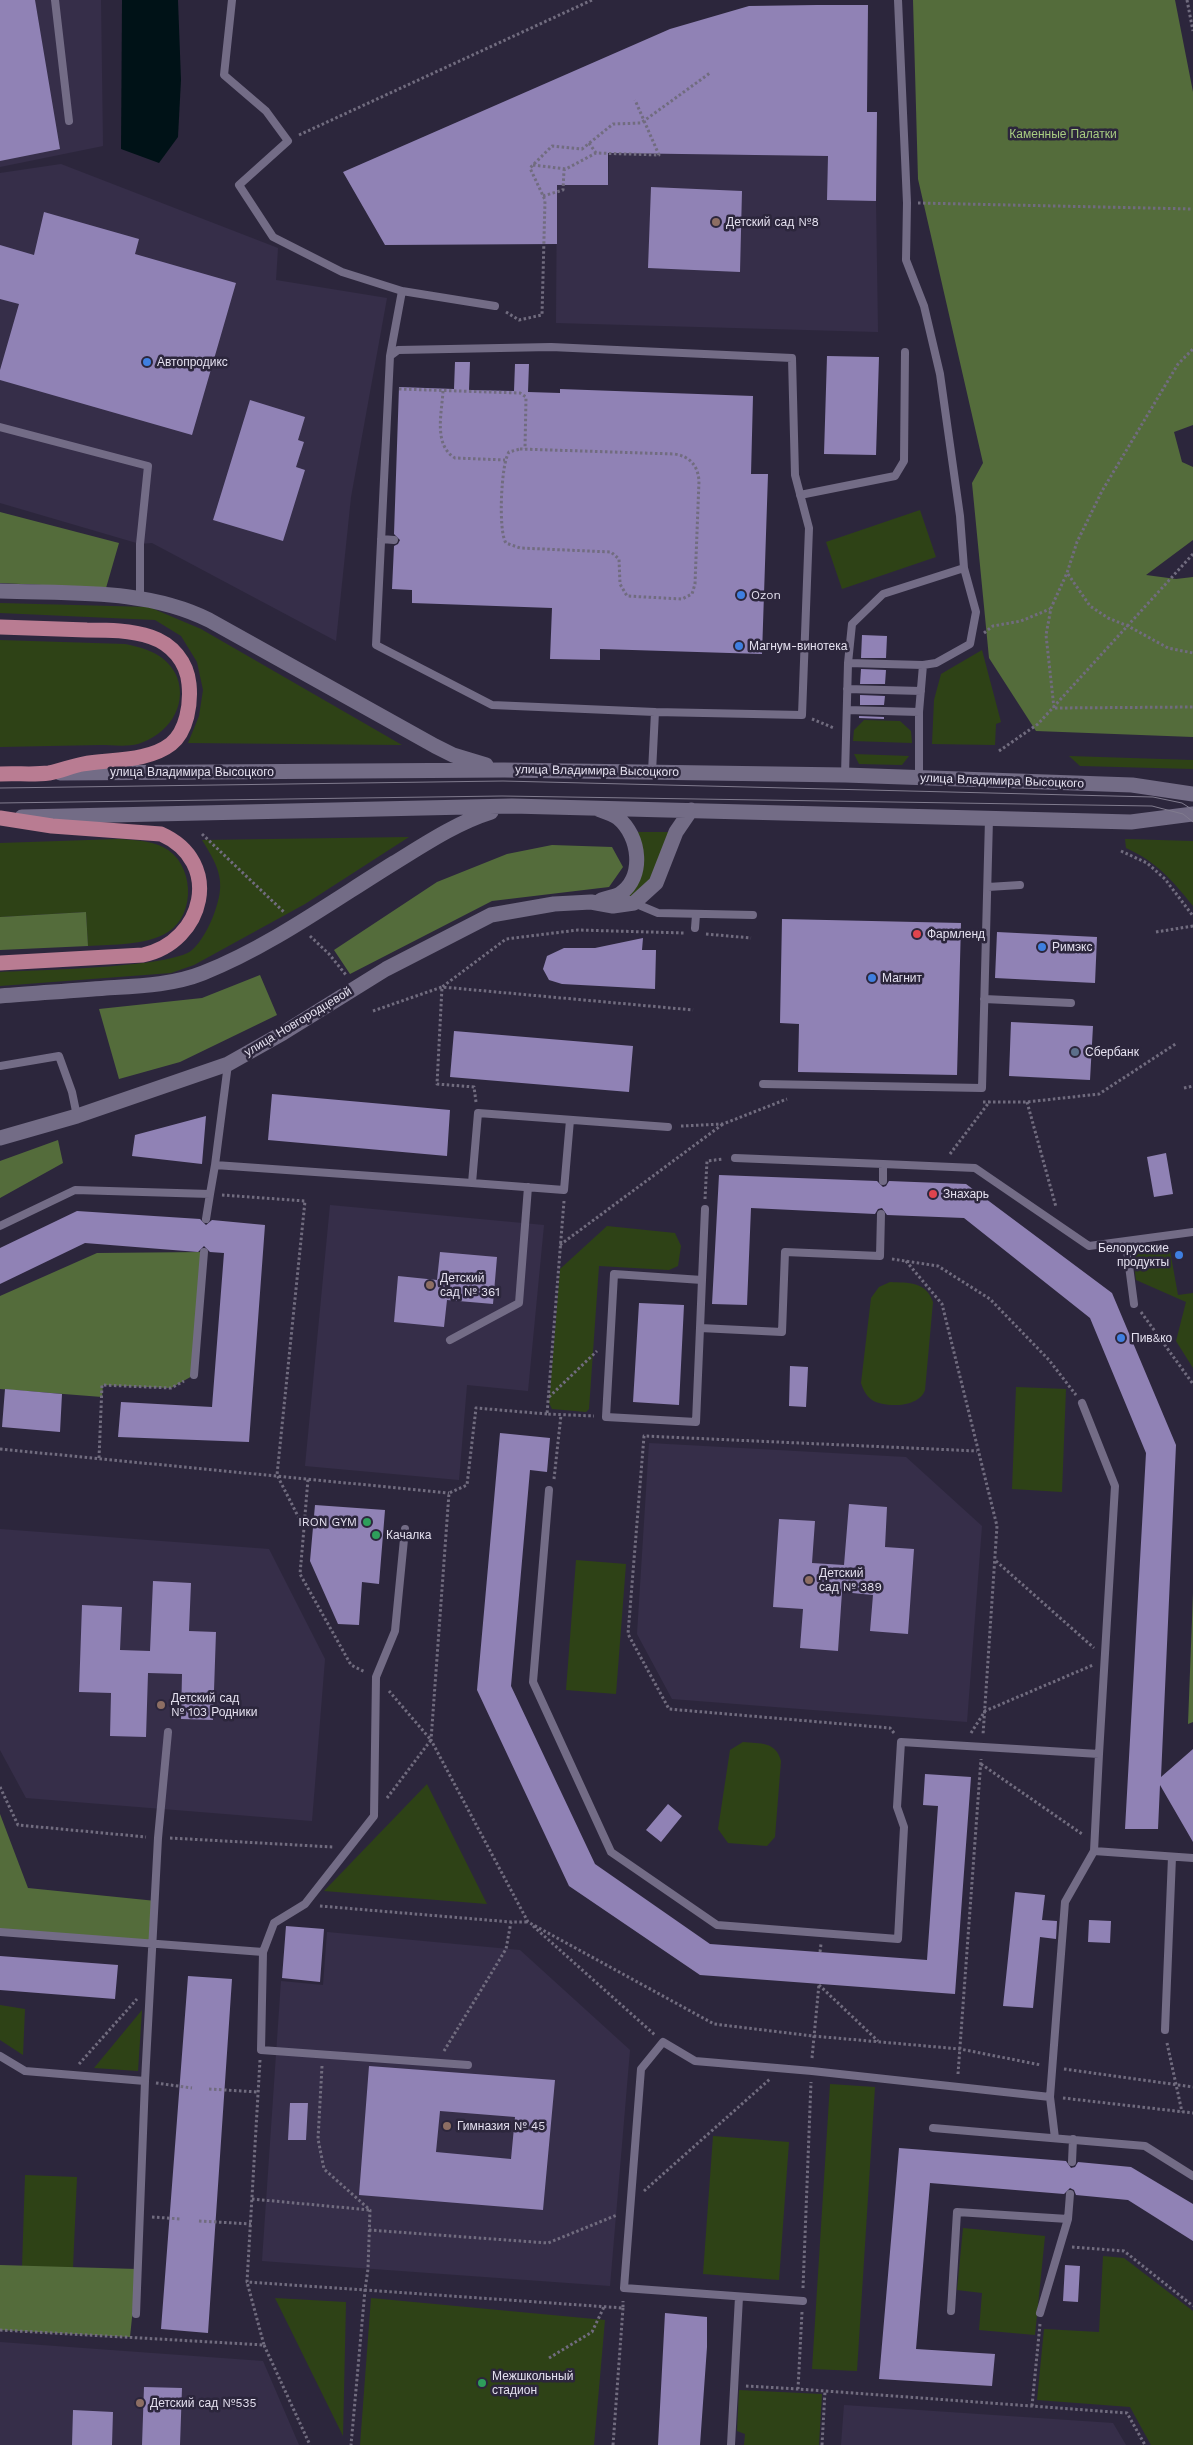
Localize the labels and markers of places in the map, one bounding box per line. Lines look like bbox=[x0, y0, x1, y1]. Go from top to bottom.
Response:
place label: Детский сад №8 bbox=[726, 215, 819, 229]
marker: Детский сад №8 bbox=[710, 216, 722, 228]
place label: Автопродикс bbox=[157, 355, 228, 369]
marker: Автопродикс bbox=[141, 356, 153, 368]
place label: Ozon bbox=[751, 588, 781, 602]
marker: Ozon bbox=[735, 589, 747, 601]
place label: Магнум-винотека bbox=[749, 639, 847, 653]
marker: Магнум-винотека bbox=[733, 640, 745, 652]
place label: Фармленд bbox=[927, 927, 985, 941]
marker: Фармленд bbox=[911, 928, 923, 940]
place label: Римэкс bbox=[1052, 940, 1092, 954]
marker: Римэкс bbox=[1036, 941, 1048, 953]
place label: Магнит bbox=[882, 971, 922, 985]
marker: Магнит bbox=[866, 972, 878, 984]
place label: Сбербанк bbox=[1085, 1045, 1139, 1059]
marker: Сбербанк bbox=[1069, 1046, 1081, 1058]
place label: Знахарь bbox=[943, 1187, 989, 1201]
marker: Знахарь bbox=[927, 1188, 939, 1200]
place label: Белорусские продукты bbox=[1098, 1241, 1169, 1269]
marker: Белорусские продукты bbox=[1173, 1249, 1185, 1261]
place label: Детский сад № 361 bbox=[440, 1271, 500, 1299]
marker: Детский сад № 361 bbox=[424, 1279, 436, 1291]
place label: Пив&ко bbox=[1131, 1331, 1172, 1345]
marker: Пив&ко bbox=[1115, 1332, 1127, 1344]
place label: IRON GYM bbox=[298, 1515, 357, 1529]
marker: IRON GYM bbox=[361, 1516, 373, 1528]
place label: Качалка bbox=[386, 1528, 432, 1542]
marker: Качалка bbox=[370, 1529, 382, 1541]
place label: Детский сад № 389 bbox=[819, 1566, 882, 1594]
marker: Детский сад № 389 bbox=[803, 1574, 815, 1586]
place label: Детский сад № 103 Родники bbox=[171, 1691, 257, 1719]
marker: Детский сад № 103 Родники bbox=[155, 1699, 167, 1711]
place label: Гимназия № 45 bbox=[457, 2119, 545, 2133]
marker: Гимназия № 45 bbox=[441, 2120, 453, 2132]
place label: Межшкольный стадион bbox=[492, 2369, 573, 2397]
marker: Межшкольный стадион bbox=[476, 2377, 488, 2389]
place label: Детский сад №535 bbox=[150, 2396, 256, 2410]
marker: Детский сад №535 bbox=[134, 2397, 146, 2409]

